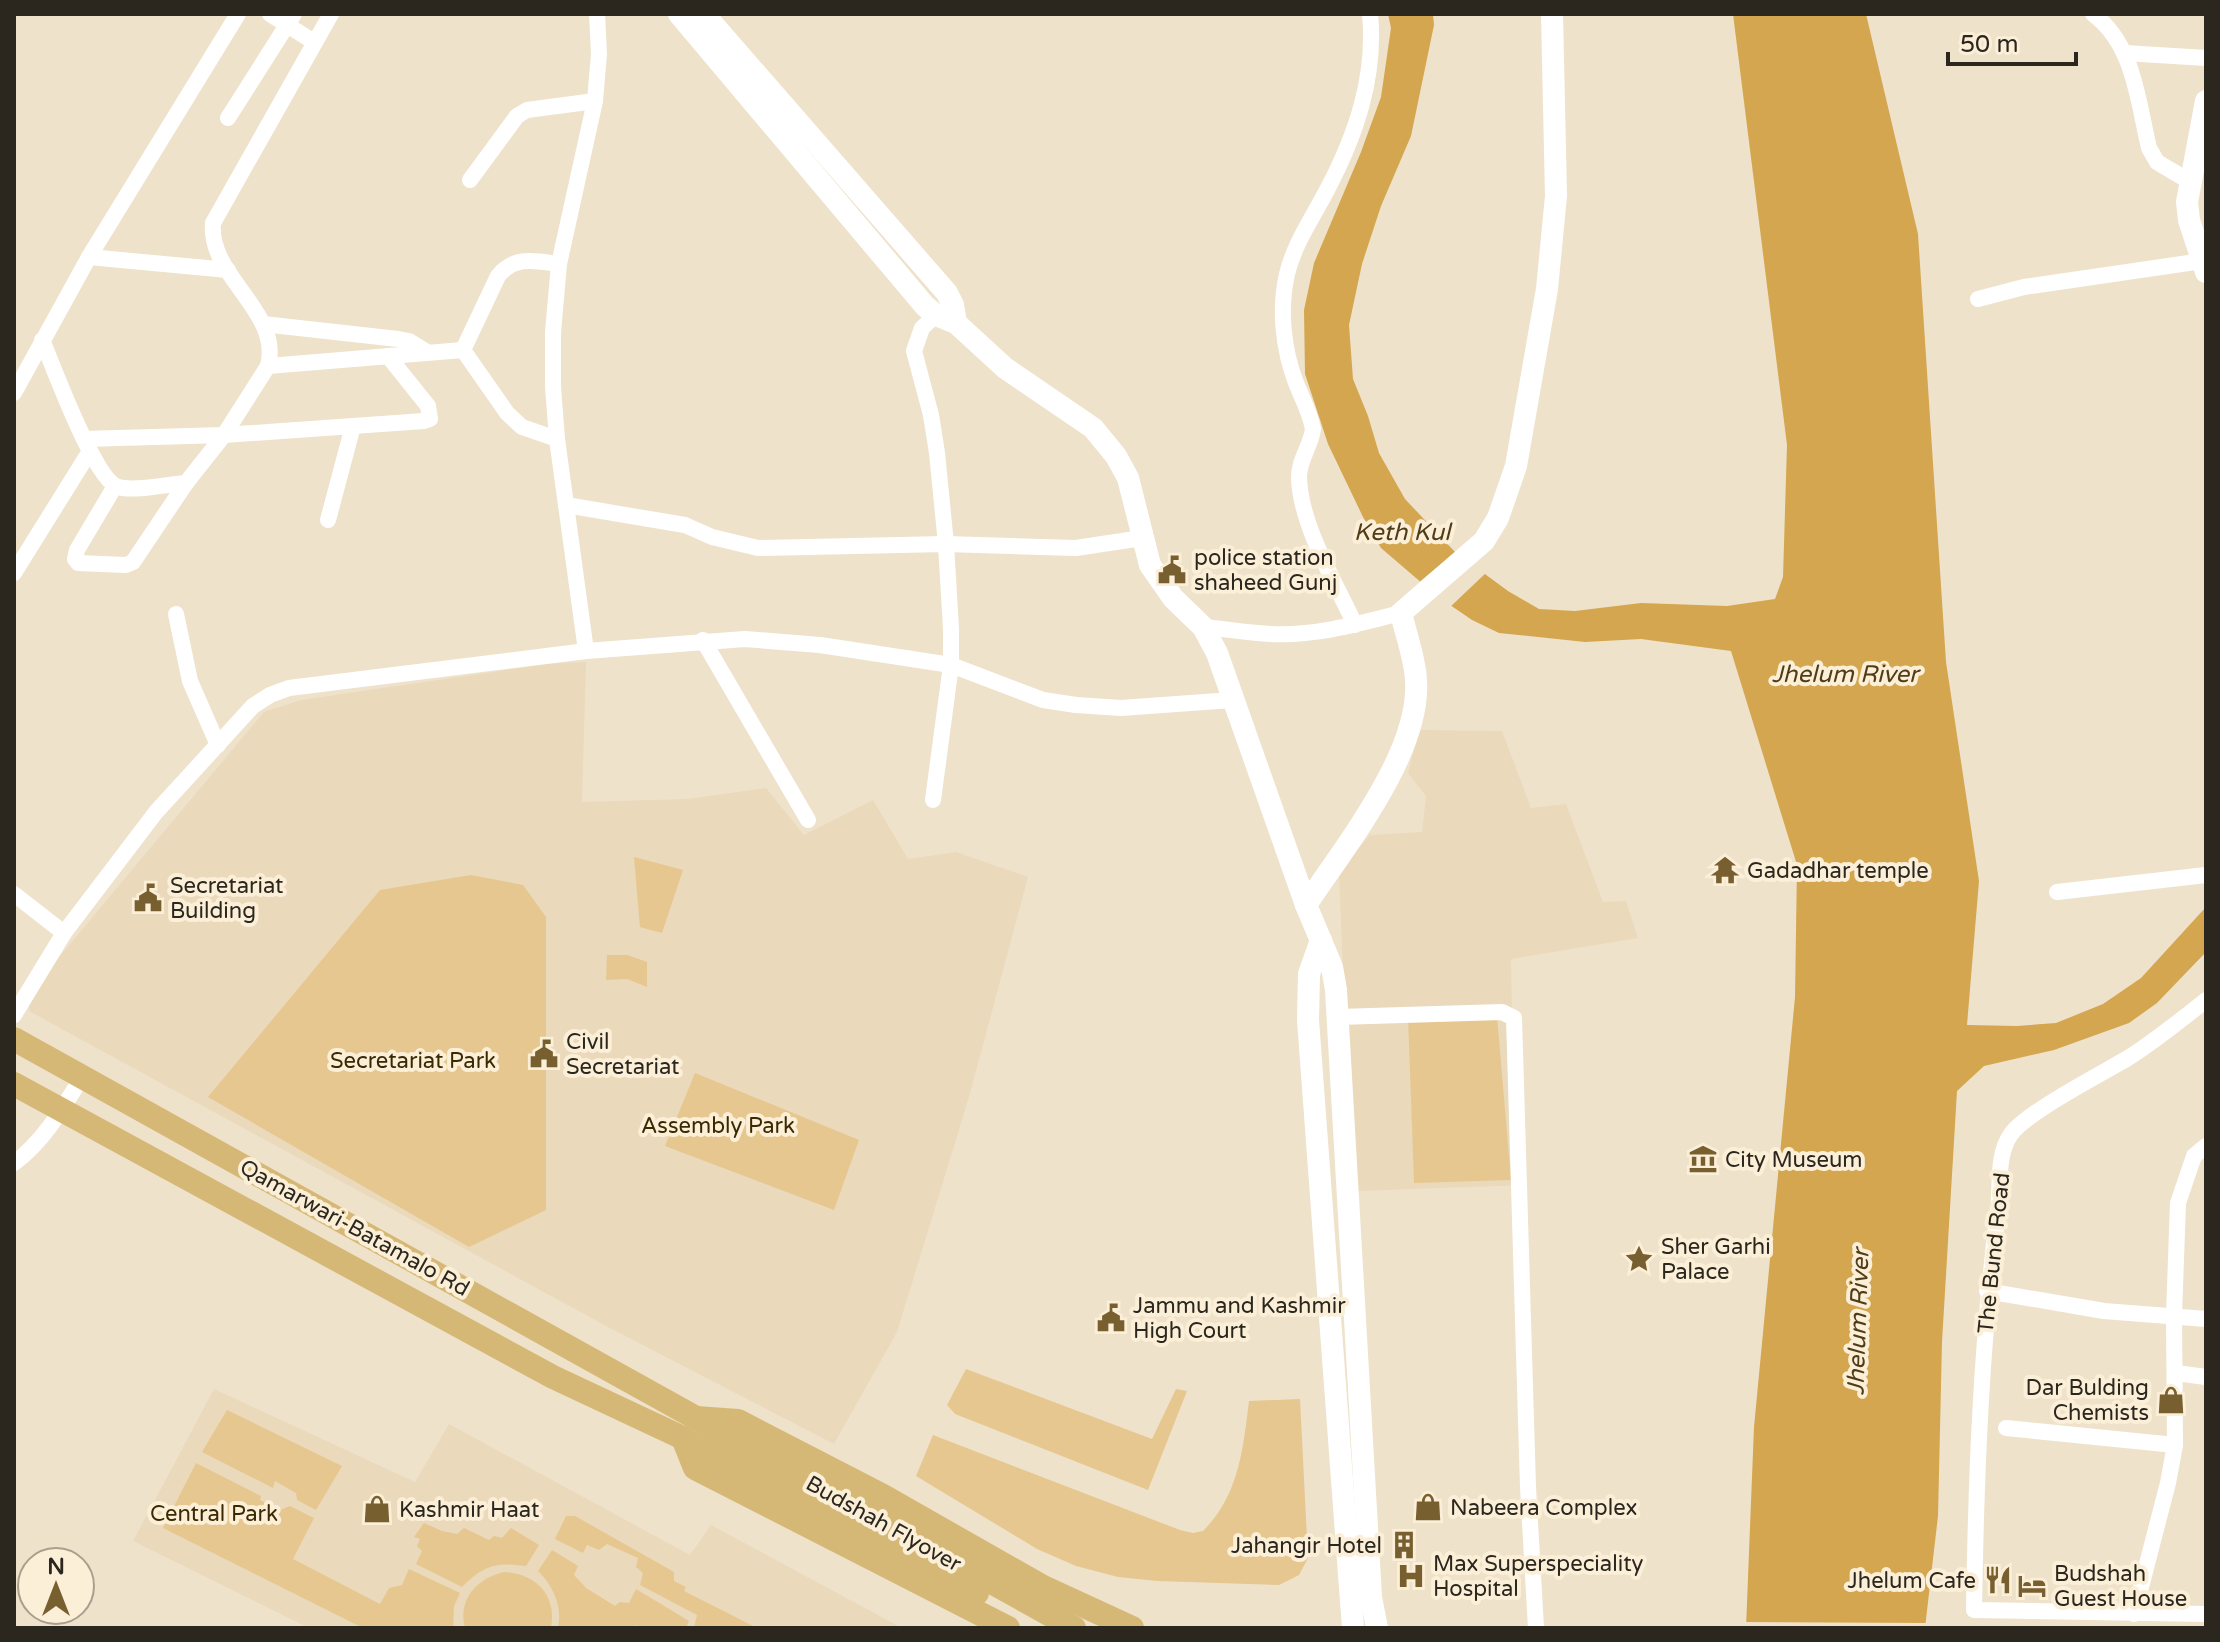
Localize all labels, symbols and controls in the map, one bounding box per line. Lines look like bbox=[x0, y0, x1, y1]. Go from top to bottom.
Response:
scale bar bbox=[1948, 16, 2076, 66]
text: 50 m bbox=[1960, 30, 2018, 59]
water label: Keth Kul bbox=[1354, 518, 1453, 547]
place label: police station shaheed Gunj bbox=[1194, 545, 1337, 596]
public building icon: police station shaheed Gunj bbox=[1157, 555, 1187, 585]
water label: Jhelum River bbox=[1772, 660, 1921, 689]
temple icon: Gadadhar temple bbox=[1710, 855, 1740, 885]
place label: Gadadhar temple bbox=[1747, 858, 1929, 884]
place label: Secretariat Building bbox=[170, 873, 283, 924]
public building icon: Secretariat Building bbox=[133, 883, 163, 913]
place label: Civil Secretariat bbox=[566, 1029, 679, 1080]
public building icon: Civil Secretariat bbox=[529, 1039, 559, 1069]
park label: Secretariat Park bbox=[330, 1048, 496, 1074]
park label: Assembly Park bbox=[641, 1113, 795, 1139]
museum icon: City Museum bbox=[1688, 1144, 1718, 1174]
place label: City Museum bbox=[1725, 1147, 1863, 1173]
street label: Qamarwari-Batamalo Rd bbox=[235, 1154, 474, 1302]
street label: The Bund Road bbox=[1973, 1171, 2015, 1335]
place label: Sher Garhi Palace bbox=[1661, 1234, 1771, 1285]
place icon: Sher Garhi Palace bbox=[1624, 1244, 1654, 1274]
water label: Jhelum River bbox=[1841, 1245, 1876, 1396]
place label: Jammu and Kashmir High Court bbox=[1133, 1293, 1346, 1344]
public building icon: Jammu and Kashmir High Court bbox=[1096, 1303, 1126, 1333]
place label: Dar Bulding Chemists bbox=[2026, 1375, 2149, 1426]
shop icon: Dar Bulding Chemists bbox=[2156, 1385, 2186, 1415]
street label: Budshah Flyover bbox=[801, 1470, 966, 1578]
shop icon: Nabeera Complex bbox=[1413, 1492, 1443, 1522]
shop icon: Kashmir Haat bbox=[362, 1494, 392, 1524]
place label: Nabeera Complex bbox=[1450, 1495, 1637, 1521]
place label: Kashmir Haat bbox=[399, 1497, 539, 1523]
park label: Central Park bbox=[150, 1501, 278, 1527]
building icon: Jahangir Hotel bbox=[1389, 1530, 1419, 1560]
place label: Jahangir Hotel bbox=[1231, 1533, 1382, 1559]
north arrow bbox=[16, 1546, 96, 1626]
place label: Max Superspeciality Hospital bbox=[1433, 1551, 1643, 1602]
text: N bbox=[47, 1554, 65, 1580]
hospital icon: Max Superspeciality Hospital bbox=[1396, 1561, 1426, 1591]
place label: Budshah Guest House bbox=[2054, 1561, 2187, 1612]
restaurant icon: Jhelum Cafe bbox=[1983, 1565, 2013, 1595]
place label: Jhelum Cafe bbox=[1848, 1568, 1976, 1594]
hotel icon: Budshah Guest House bbox=[2017, 1571, 2047, 1601]

